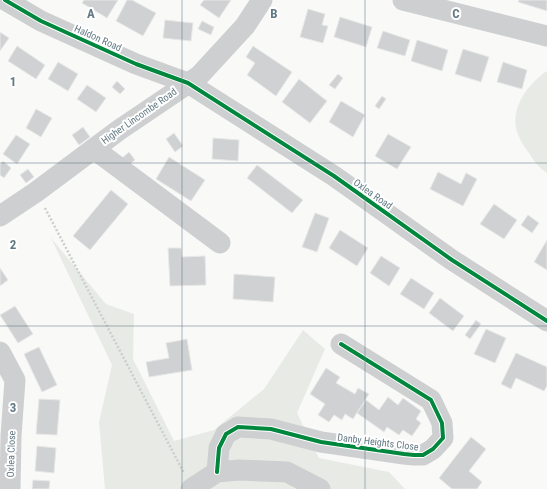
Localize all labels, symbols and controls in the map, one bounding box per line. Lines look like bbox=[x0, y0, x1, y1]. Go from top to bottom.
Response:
text: A bbox=[87, 6, 95, 21]
text: B bbox=[270, 6, 278, 21]
text: C bbox=[452, 6, 460, 21]
street label: Haldon Road bbox=[73, 23, 123, 53]
text: 1 bbox=[10, 74, 16, 89]
street label: Higher Lincombe Road bbox=[99, 86, 179, 146]
street label: Oxlea Road bbox=[352, 177, 394, 211]
text: 2 bbox=[10, 237, 17, 252]
text: 3 bbox=[10, 400, 16, 415]
street label: Oxlea Close bbox=[5, 430, 17, 478]
street label: Danby Heights Close bbox=[337, 432, 420, 452]

